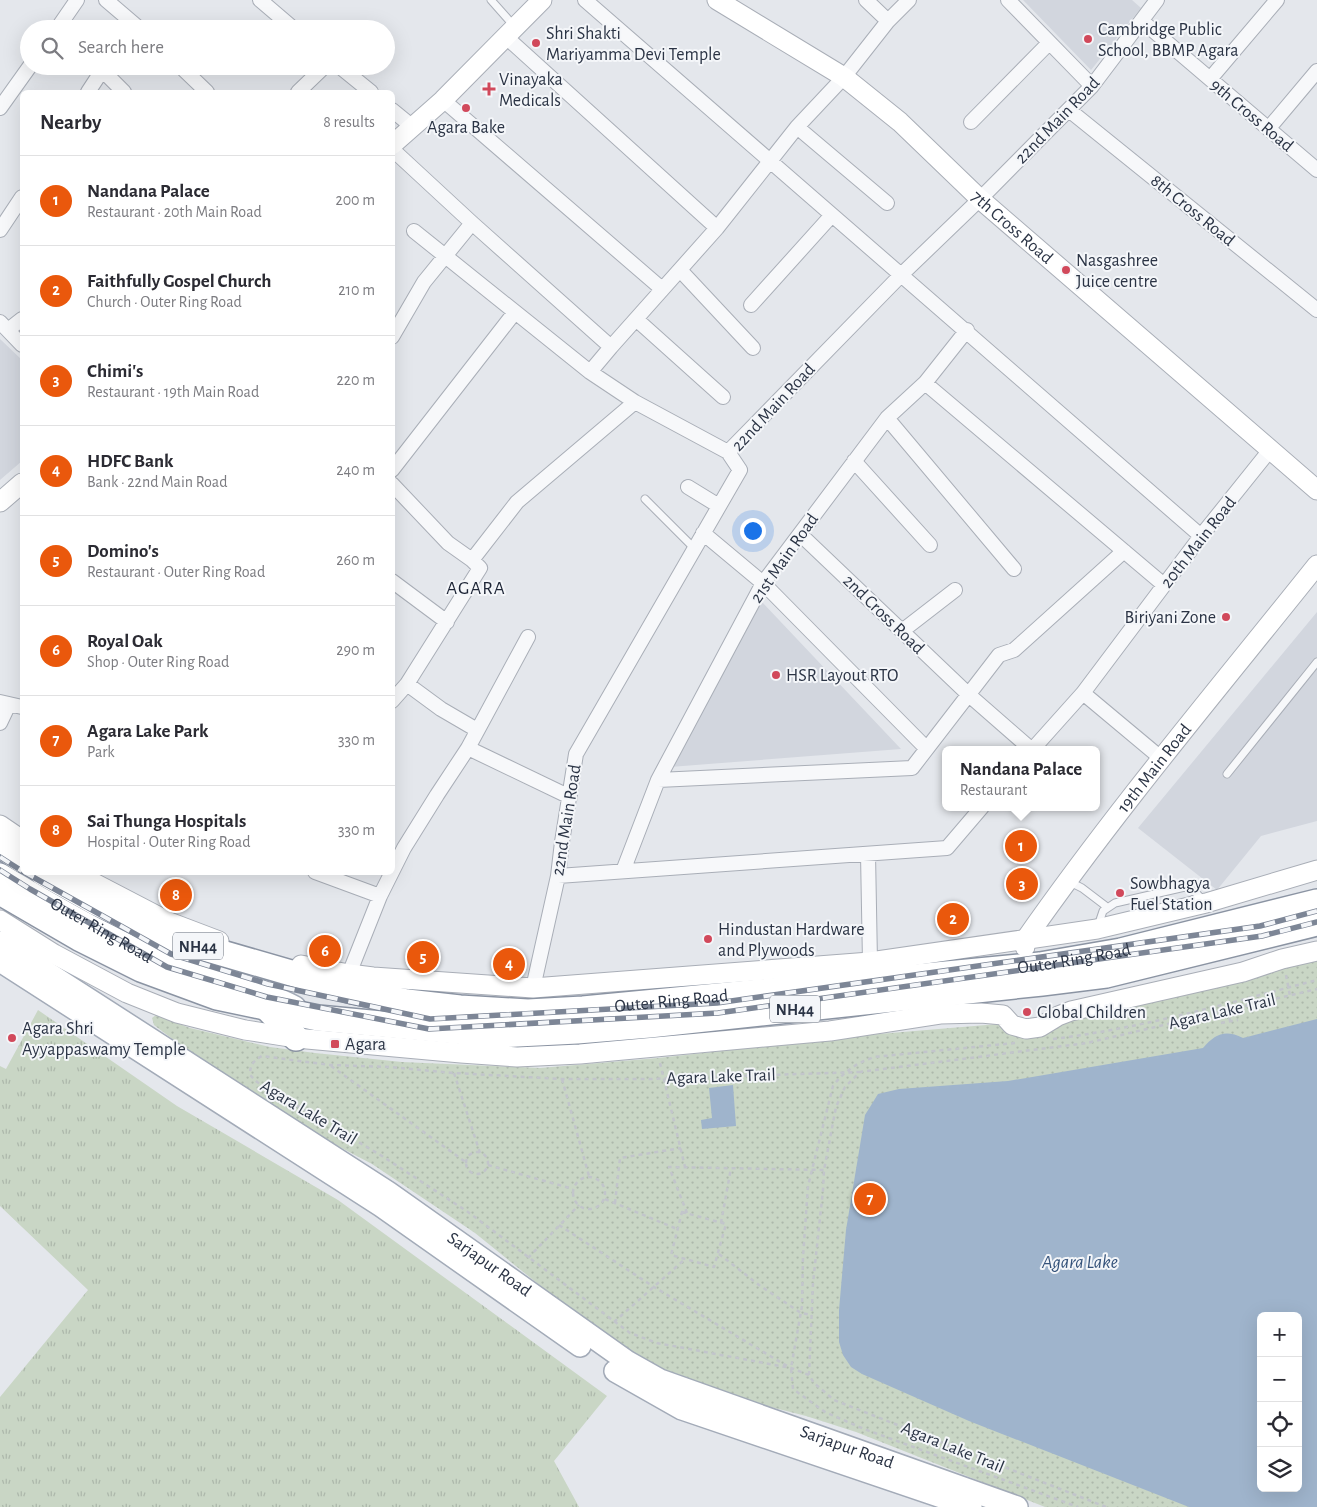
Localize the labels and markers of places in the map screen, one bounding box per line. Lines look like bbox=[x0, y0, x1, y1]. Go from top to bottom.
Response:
place label: Cambridge Public School, BBMP Agara bbox=[1098, 21, 1239, 60]
place label: Shri Shakti Mariyamma Devi Temple bbox=[546, 25, 721, 64]
marker: Cambridge Public School, BBMP Agara bbox=[1082, 33, 1094, 45]
marker: Shri Shakti Mariyamma Devi Temple bbox=[530, 37, 542, 49]
place label: Vinayaka Medicals bbox=[499, 71, 563, 110]
marker: Vinayaka Medicals bbox=[483, 83, 495, 95]
marker: Agara Bake bbox=[460, 102, 472, 114]
place label: Agara Bake bbox=[427, 119, 505, 137]
place label: Nasgashree Juice centre bbox=[1076, 252, 1158, 291]
marker: Nasgashree Juice centre bbox=[1060, 264, 1072, 276]
place label: Biriyani Zone bbox=[1124, 609, 1216, 627]
marker: Biriyani Zone bbox=[1220, 611, 1232, 623]
place label: HSR Layout RTO bbox=[786, 667, 898, 685]
marker: HSR Layout RTO bbox=[770, 669, 782, 681]
pin: 1 bbox=[1005, 827, 1037, 865]
pin: 3 bbox=[1006, 865, 1038, 903]
place label: Sowbhagya Fuel Station bbox=[1130, 875, 1212, 914]
pin: 8 bbox=[160, 876, 192, 914]
marker: Sowbhagya Fuel Station bbox=[1114, 887, 1126, 899]
pin: 2 bbox=[937, 900, 969, 938]
place label: Hindustan Hardware and Plywoods bbox=[718, 921, 865, 960]
pin: 6 bbox=[309, 932, 341, 970]
marker: Hindustan Hardware and Plywoods bbox=[702, 933, 714, 945]
pin: 5 bbox=[407, 938, 439, 976]
pin: 4 bbox=[493, 945, 525, 983]
place label: Global Children bbox=[1037, 1004, 1146, 1022]
marker: Global Children bbox=[1021, 1006, 1033, 1018]
place label: Agara Shri Ayyappaswamy Temple bbox=[22, 1020, 186, 1059]
marker: Agara Shri Ayyappaswamy Temple bbox=[6, 1032, 18, 1044]
place label: Agara bbox=[345, 1036, 386, 1054]
marker: Agara bbox=[329, 1038, 341, 1050]
pin: 7 bbox=[854, 1180, 886, 1218]

